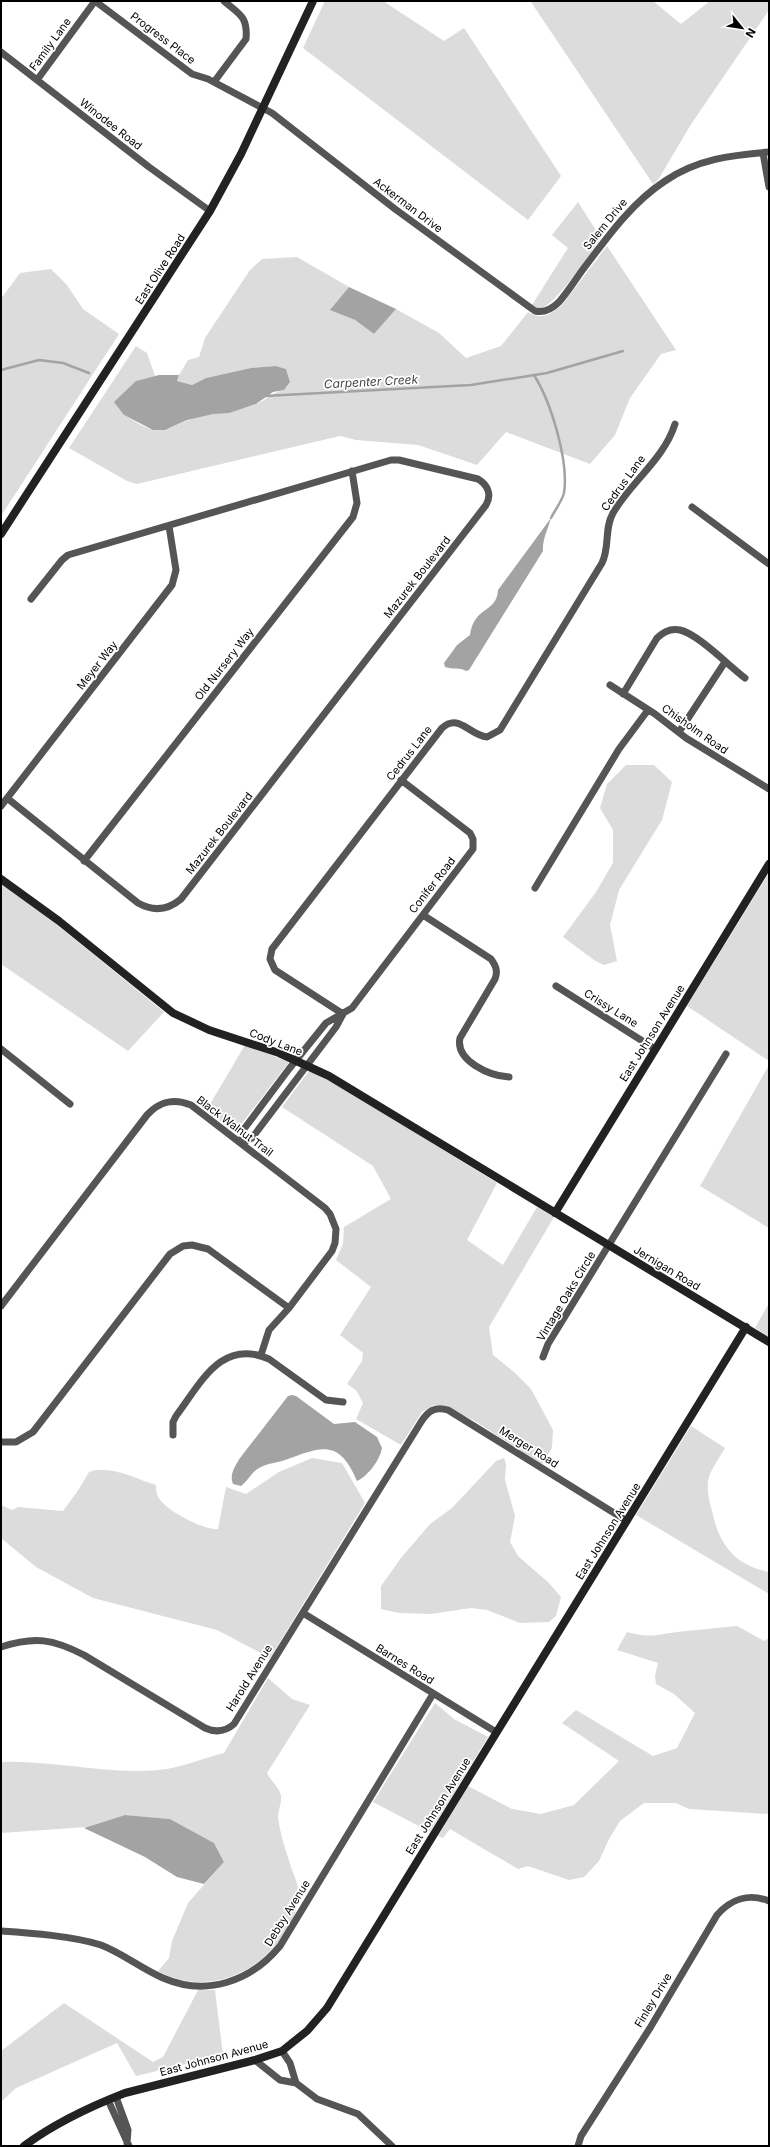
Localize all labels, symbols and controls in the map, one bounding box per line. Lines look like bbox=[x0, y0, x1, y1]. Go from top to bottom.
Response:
north arrow bbox=[722, 8, 762, 48]
street label: Progress Place bbox=[128, 9, 198, 67]
street label: Family Lane bbox=[26, 15, 74, 73]
text: N bbox=[743, 26, 759, 40]
street label: Winodee Road bbox=[77, 95, 145, 153]
street label: Ackerman Drive bbox=[371, 174, 445, 236]
street label: Salem Drive bbox=[580, 195, 630, 253]
street label: East Olive Road bbox=[132, 231, 188, 307]
water label: Carpenter Creek bbox=[323, 372, 419, 391]
street label: Cedrus Lane bbox=[598, 452, 648, 514]
street label: Mazurek Boulevard bbox=[381, 533, 453, 621]
street label: Old Nursery Way bbox=[191, 625, 257, 703]
street label: Meyer Way bbox=[74, 638, 120, 692]
street label: Chisholm Road bbox=[659, 701, 731, 757]
street label: Cedrus Lane bbox=[383, 723, 435, 783]
street label: Mazurek Boulevard bbox=[183, 789, 255, 877]
street label: Conifer Road bbox=[406, 854, 458, 916]
street label: East Johnson Avenue bbox=[616, 982, 688, 1084]
street label: Crissy Lane bbox=[581, 986, 641, 1030]
street label: Cody Lane bbox=[247, 1025, 305, 1059]
street label: Black Walnut Trail bbox=[194, 1093, 276, 1159]
street label: Jernigan Road bbox=[631, 1243, 703, 1293]
street label: Vintage Oaks Circle bbox=[534, 1249, 598, 1343]
street label: Merger Road bbox=[497, 1423, 561, 1471]
street label: East Johnson Avenue bbox=[572, 1480, 644, 1582]
street label: Barnes Road bbox=[373, 1641, 437, 1687]
street label: Harold Avenue bbox=[223, 1642, 275, 1714]
street label: East Johnson Avenue bbox=[402, 1755, 474, 1857]
street label: Debby Avenue bbox=[261, 1877, 313, 1949]
street label: Finley Drive bbox=[631, 1970, 675, 2030]
street label: East Johnson Avenue bbox=[158, 2037, 270, 2079]

